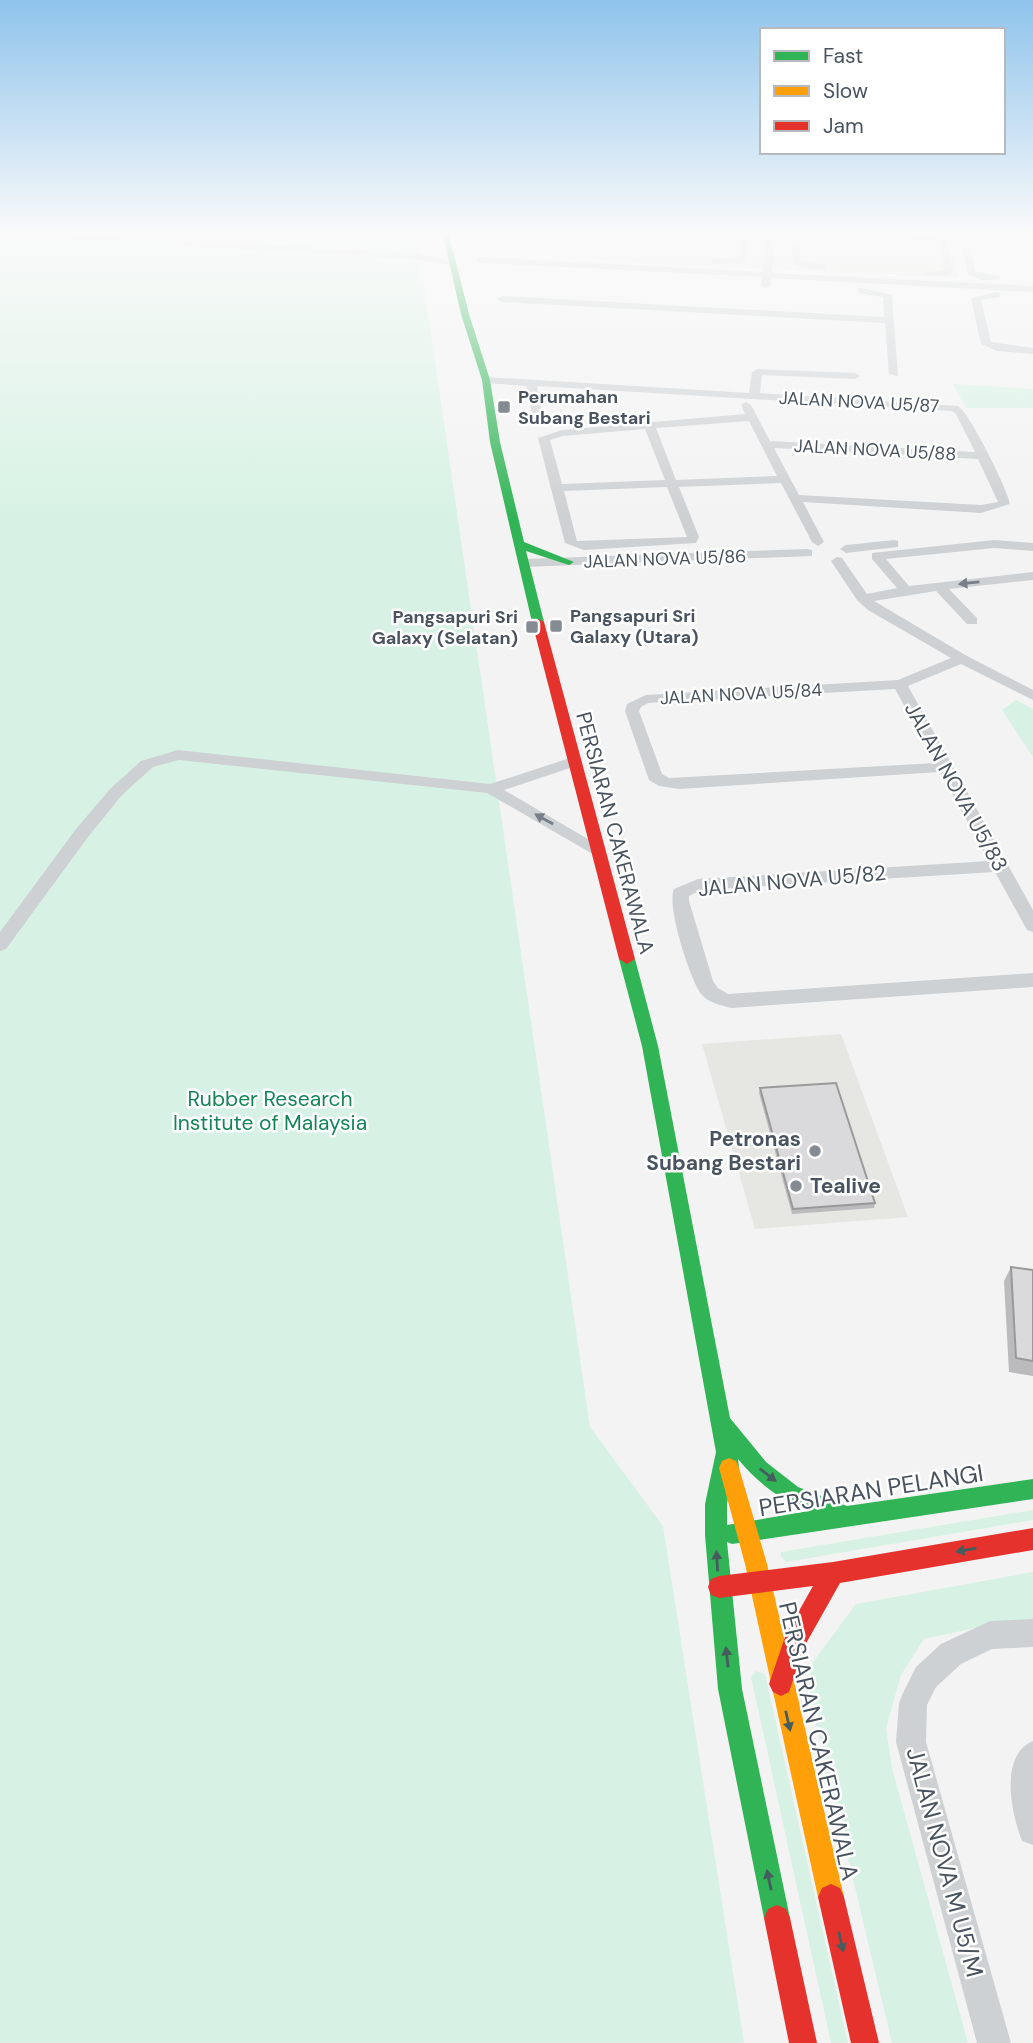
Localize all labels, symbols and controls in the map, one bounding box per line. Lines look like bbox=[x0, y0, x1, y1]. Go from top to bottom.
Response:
legend bbox=[760, 28, 1005, 154]
text: Fast bbox=[823, 42, 863, 70]
text: Slow bbox=[823, 77, 868, 105]
text: Jam bbox=[823, 112, 864, 140]
place label: Perumahan Subang Bestari bbox=[518, 385, 651, 430]
street label: JALAN NOVA U5/87 bbox=[778, 386, 940, 418]
marker: Perumahan Subang Bestari bbox=[496, 399, 512, 415]
street label: JALAN NOVA U5/88 bbox=[793, 434, 957, 466]
street label: JALAN NOVA U5/86 bbox=[583, 544, 747, 574]
one-way arrow bbox=[958, 578, 980, 589]
place label: Pangsapuri Sri Galaxy (Utara) bbox=[570, 604, 698, 649]
place label: Pangsapuri Sri Galaxy (Selatan) bbox=[372, 605, 518, 650]
marker: Pangsapuri Sri Galaxy (Utara) bbox=[548, 618, 564, 634]
marker: Pangsapuri Sri Galaxy (Selatan) bbox=[524, 619, 540, 635]
street label: JALAN NOVA U5/84 bbox=[659, 678, 823, 710]
street label: JALAN NOVA U5/83 bbox=[898, 697, 1014, 877]
street label: PERSIARAN CAKERAWALA bbox=[569, 709, 661, 957]
one-way arrow bbox=[534, 813, 554, 825]
street label: JALAN NOVA U5/82 bbox=[697, 859, 887, 903]
park label: Rubber Research Institute of Malaysia bbox=[173, 1085, 367, 1137]
place label: Petronas Subang Bestari bbox=[646, 1125, 801, 1177]
marker: Petronas Subang Bestari bbox=[807, 1143, 823, 1159]
place label: Tealive bbox=[810, 1172, 881, 1200]
marker: Tealive bbox=[788, 1178, 804, 1194]
street label: PERSIARAN PELANGI bbox=[757, 1457, 985, 1523]
one-way arrow bbox=[758, 1468, 776, 1483]
one-way arrow bbox=[955, 1545, 977, 1556]
one-way arrow bbox=[712, 1550, 723, 1572]
street label: PERSIARAN CAKERAWALA bbox=[772, 1599, 866, 1884]
one-way arrow bbox=[721, 1646, 732, 1668]
one-way arrow bbox=[783, 1710, 794, 1732]
street label: JALAN NOVA M U5/M bbox=[899, 1744, 991, 1980]
one-way arrow bbox=[764, 1869, 775, 1891]
one-way arrow bbox=[836, 1931, 847, 1953]

